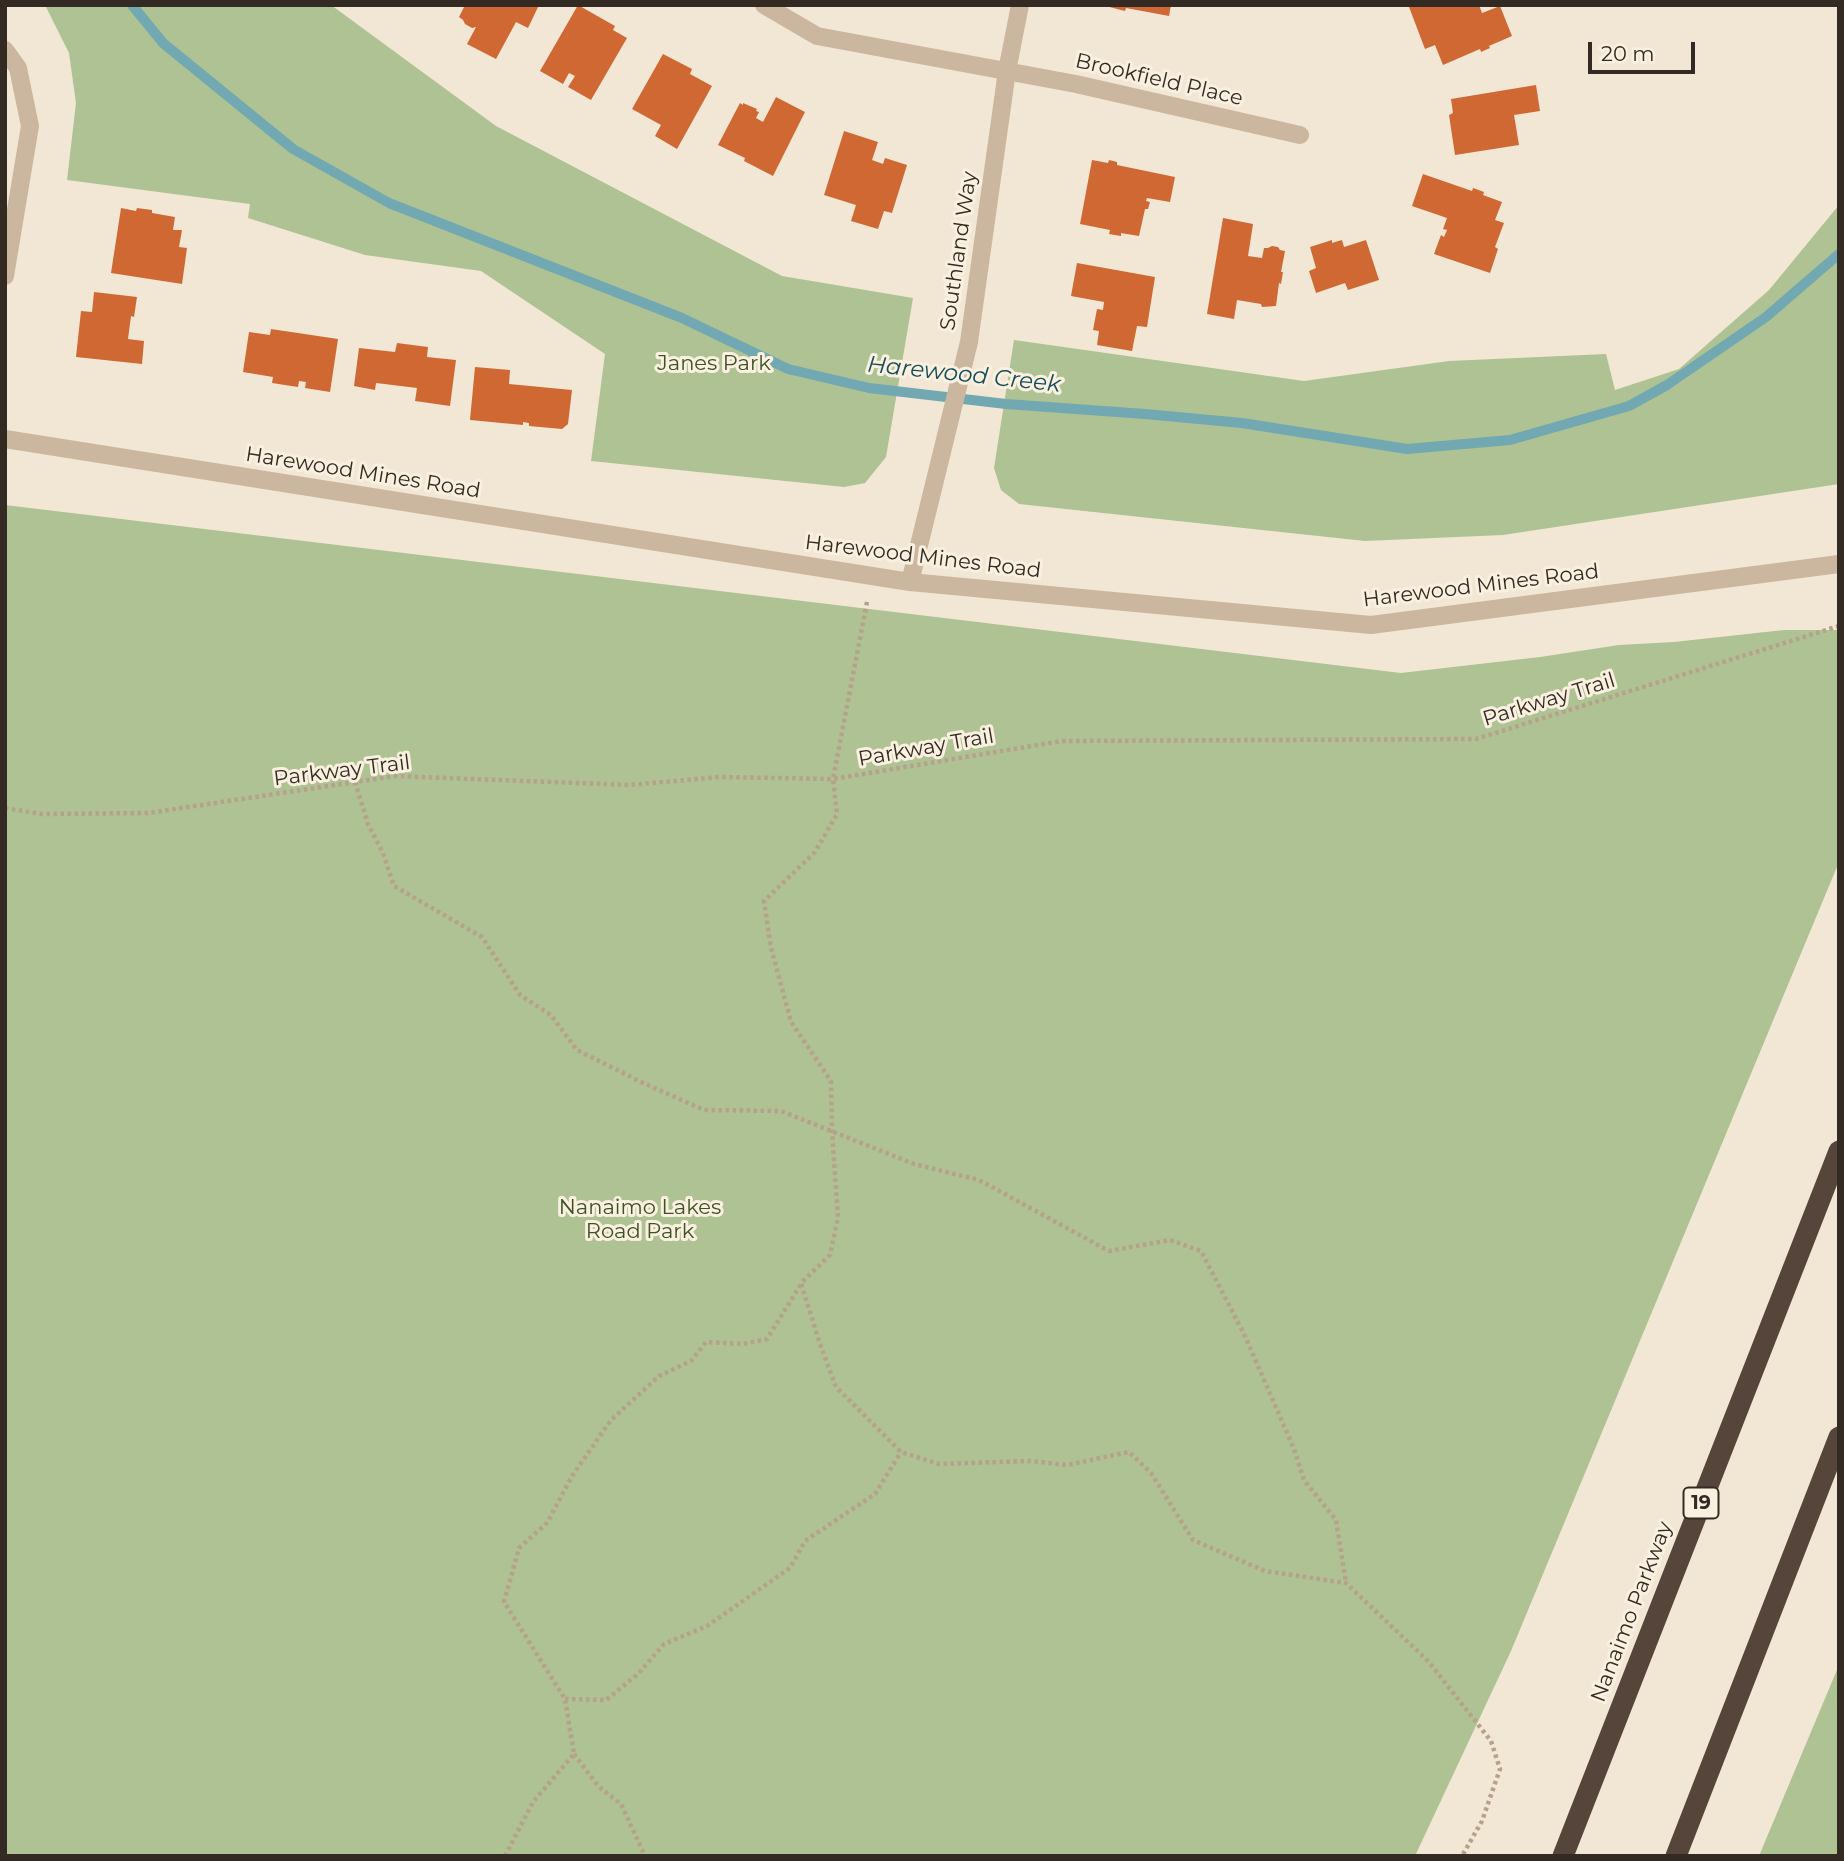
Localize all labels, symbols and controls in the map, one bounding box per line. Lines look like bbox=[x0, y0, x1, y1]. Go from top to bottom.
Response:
scale bar bbox=[1592, 28, 1699, 72]
text: 20 m bbox=[1601, 41, 1655, 66]
street label: Brookfield Place bbox=[1073, 48, 1245, 112]
street label: Southland Way bbox=[935, 170, 983, 332]
park label: Janes Park bbox=[657, 351, 771, 377]
water label: Harewood Creek bbox=[866, 351, 1062, 399]
street label: Harewood Mines Road bbox=[244, 442, 482, 504]
street label: Harewood Mines Road bbox=[804, 530, 1042, 584]
street label: Harewood Mines Road bbox=[1362, 559, 1600, 613]
street label: Parkway Trail bbox=[1480, 668, 1618, 732]
street label: Parkway Trail bbox=[856, 724, 996, 772]
street label: Parkway Trail bbox=[272, 750, 412, 792]
park label: Nanaimo Lakes Road Park bbox=[559, 1195, 721, 1245]
road number: 19 bbox=[1684, 1488, 1718, 1518]
street label: Nanaimo Parkway bbox=[1586, 1518, 1678, 1706]

